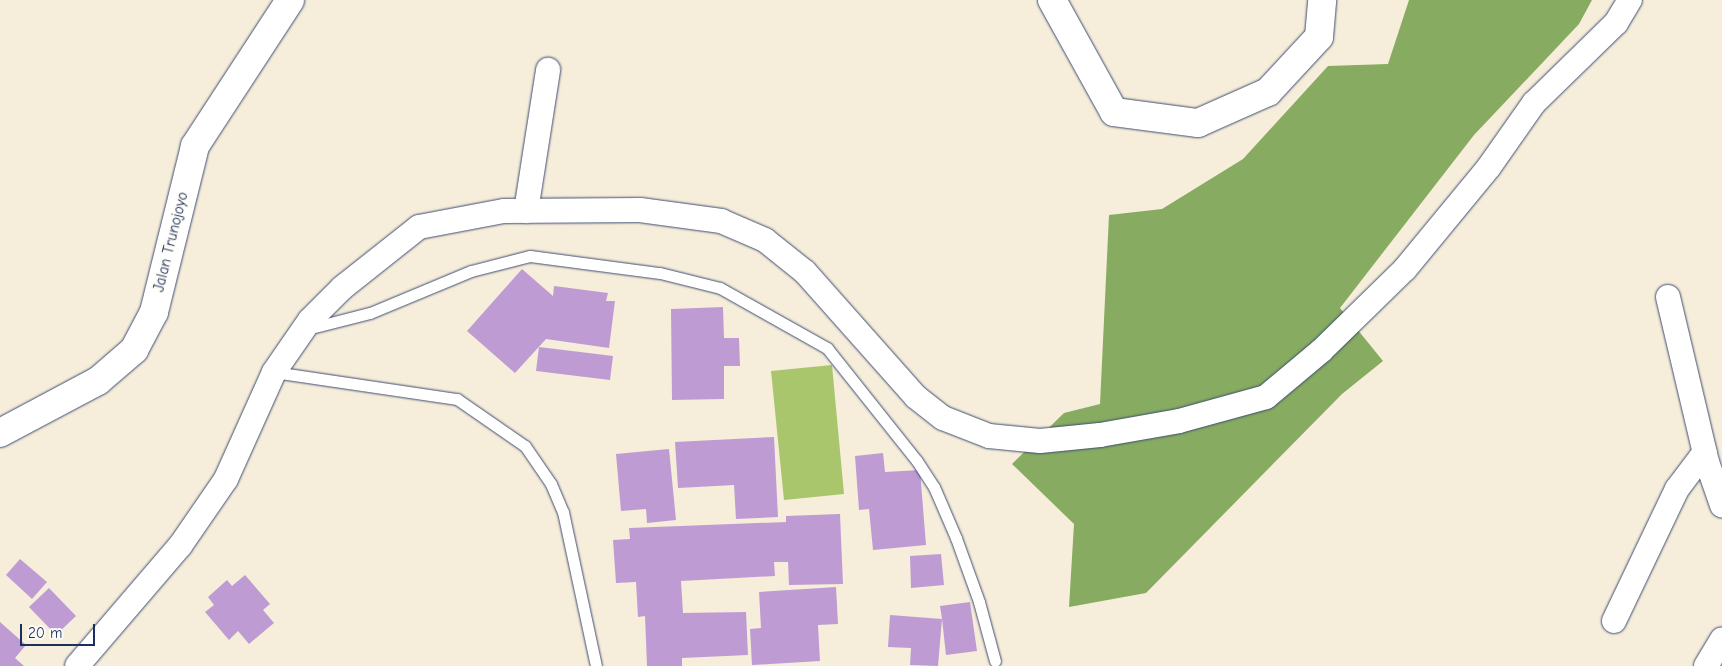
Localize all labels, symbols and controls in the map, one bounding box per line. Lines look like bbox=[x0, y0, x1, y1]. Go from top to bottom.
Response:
street label: Jalan Trunojoyo bbox=[150, 190, 192, 294]
scale bar bbox=[22, 614, 98, 646]
text: 20 m bbox=[28, 624, 62, 642]

